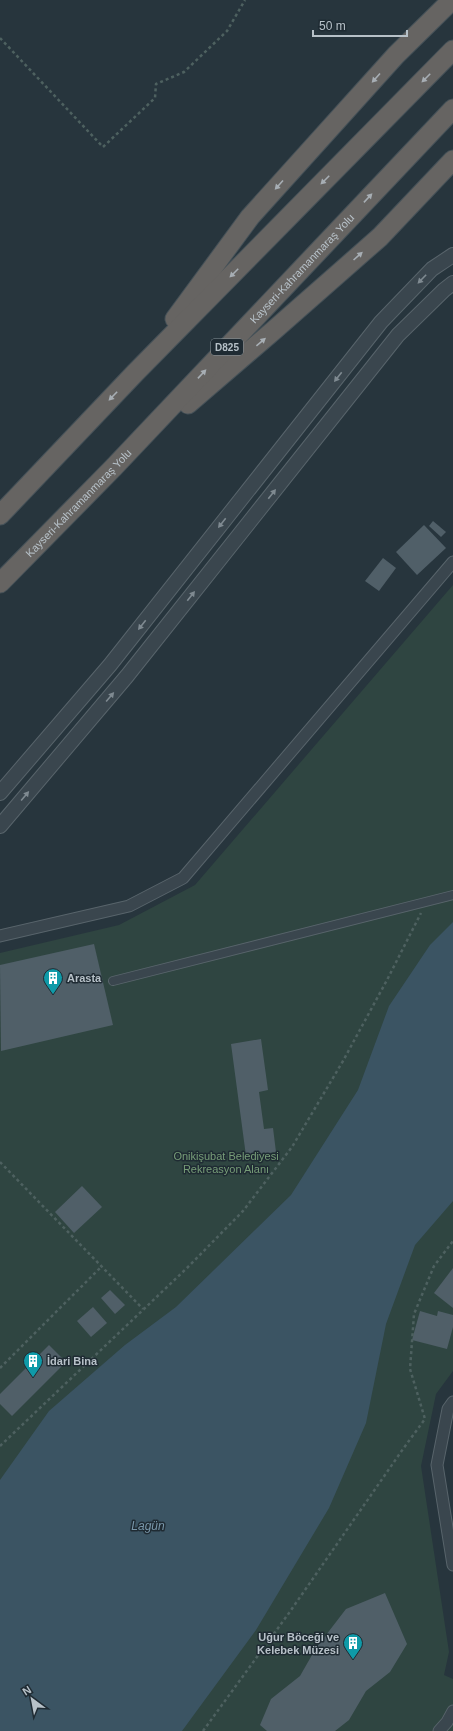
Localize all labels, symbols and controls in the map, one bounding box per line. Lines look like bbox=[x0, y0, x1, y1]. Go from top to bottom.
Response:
scale bar bbox=[313, 12, 407, 38]
text: 50 m bbox=[319, 19, 346, 33]
one-way arrow bbox=[371, 73, 380, 83]
one-way arrow bbox=[421, 73, 431, 83]
one-way arrow bbox=[320, 175, 330, 185]
one-way arrow bbox=[274, 180, 284, 190]
one-way arrow bbox=[364, 193, 373, 203]
street label: Kayseri-Kahramanmaraş Yolu bbox=[248, 211, 356, 326]
one-way arrow bbox=[353, 252, 363, 261]
one-way arrow bbox=[229, 268, 239, 278]
one-way arrow bbox=[418, 274, 427, 284]
one-way arrow bbox=[255, 338, 266, 347]
road number: D825 bbox=[211, 339, 243, 355]
one-way arrow bbox=[197, 369, 207, 379]
one-way arrow bbox=[333, 372, 342, 383]
one-way arrow bbox=[109, 391, 118, 401]
street label: Kayseri-Kahramanmaraş Yolu bbox=[23, 447, 134, 559]
one-way arrow bbox=[267, 488, 276, 499]
one-way arrow bbox=[218, 517, 227, 528]
one-way arrow bbox=[187, 590, 195, 601]
one-way arrow bbox=[137, 619, 146, 630]
one-way arrow bbox=[105, 692, 114, 702]
one-way arrow bbox=[21, 791, 30, 801]
building icon: Arasta bbox=[42, 967, 64, 995]
place label: Arasta bbox=[67, 972, 102, 984]
park label: Onikişubat Belediyesi Rekreasyon Alanı bbox=[173, 1150, 279, 1175]
building icon: İdari Bina bbox=[22, 1350, 44, 1378]
place label: İdari Bina bbox=[47, 1355, 98, 1367]
water label: Lagün bbox=[131, 1519, 165, 1533]
place label: Uğur Böceği ve Kelebek Müzesi bbox=[257, 1631, 339, 1656]
building icon: Uğur Böceği ve Kelebek Müzesi bbox=[342, 1632, 364, 1660]
north arrow bbox=[12, 1679, 52, 1719]
text: N bbox=[20, 1683, 33, 1698]

